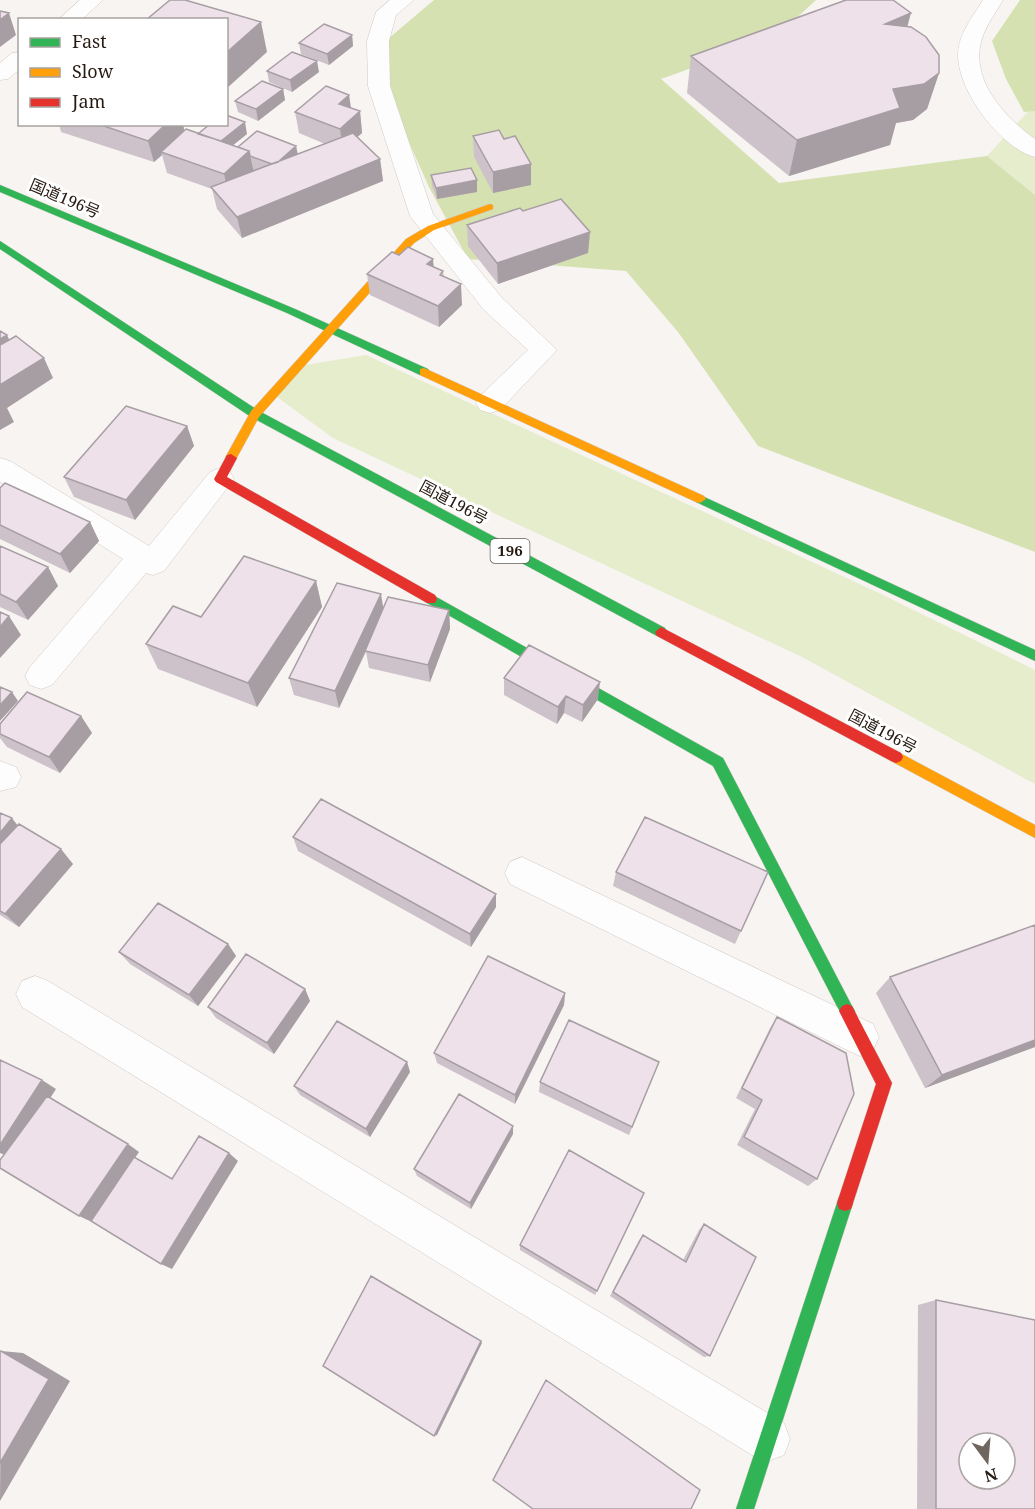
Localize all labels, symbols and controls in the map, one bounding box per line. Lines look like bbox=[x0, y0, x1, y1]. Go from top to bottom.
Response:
legend bbox=[18, 18, 228, 126]
text: Fast bbox=[72, 29, 107, 53]
text: Slow bbox=[72, 59, 114, 83]
text: Jam bbox=[71, 89, 106, 113]
street label: 国道196号 bbox=[26, 173, 104, 223]
street label: 国道196号 bbox=[416, 475, 492, 529]
road number: 196 bbox=[490, 539, 530, 563]
street label: 国道196号 bbox=[845, 704, 921, 758]
north arrow bbox=[957, 1431, 1017, 1491]
text: N bbox=[982, 1463, 1000, 1488]

